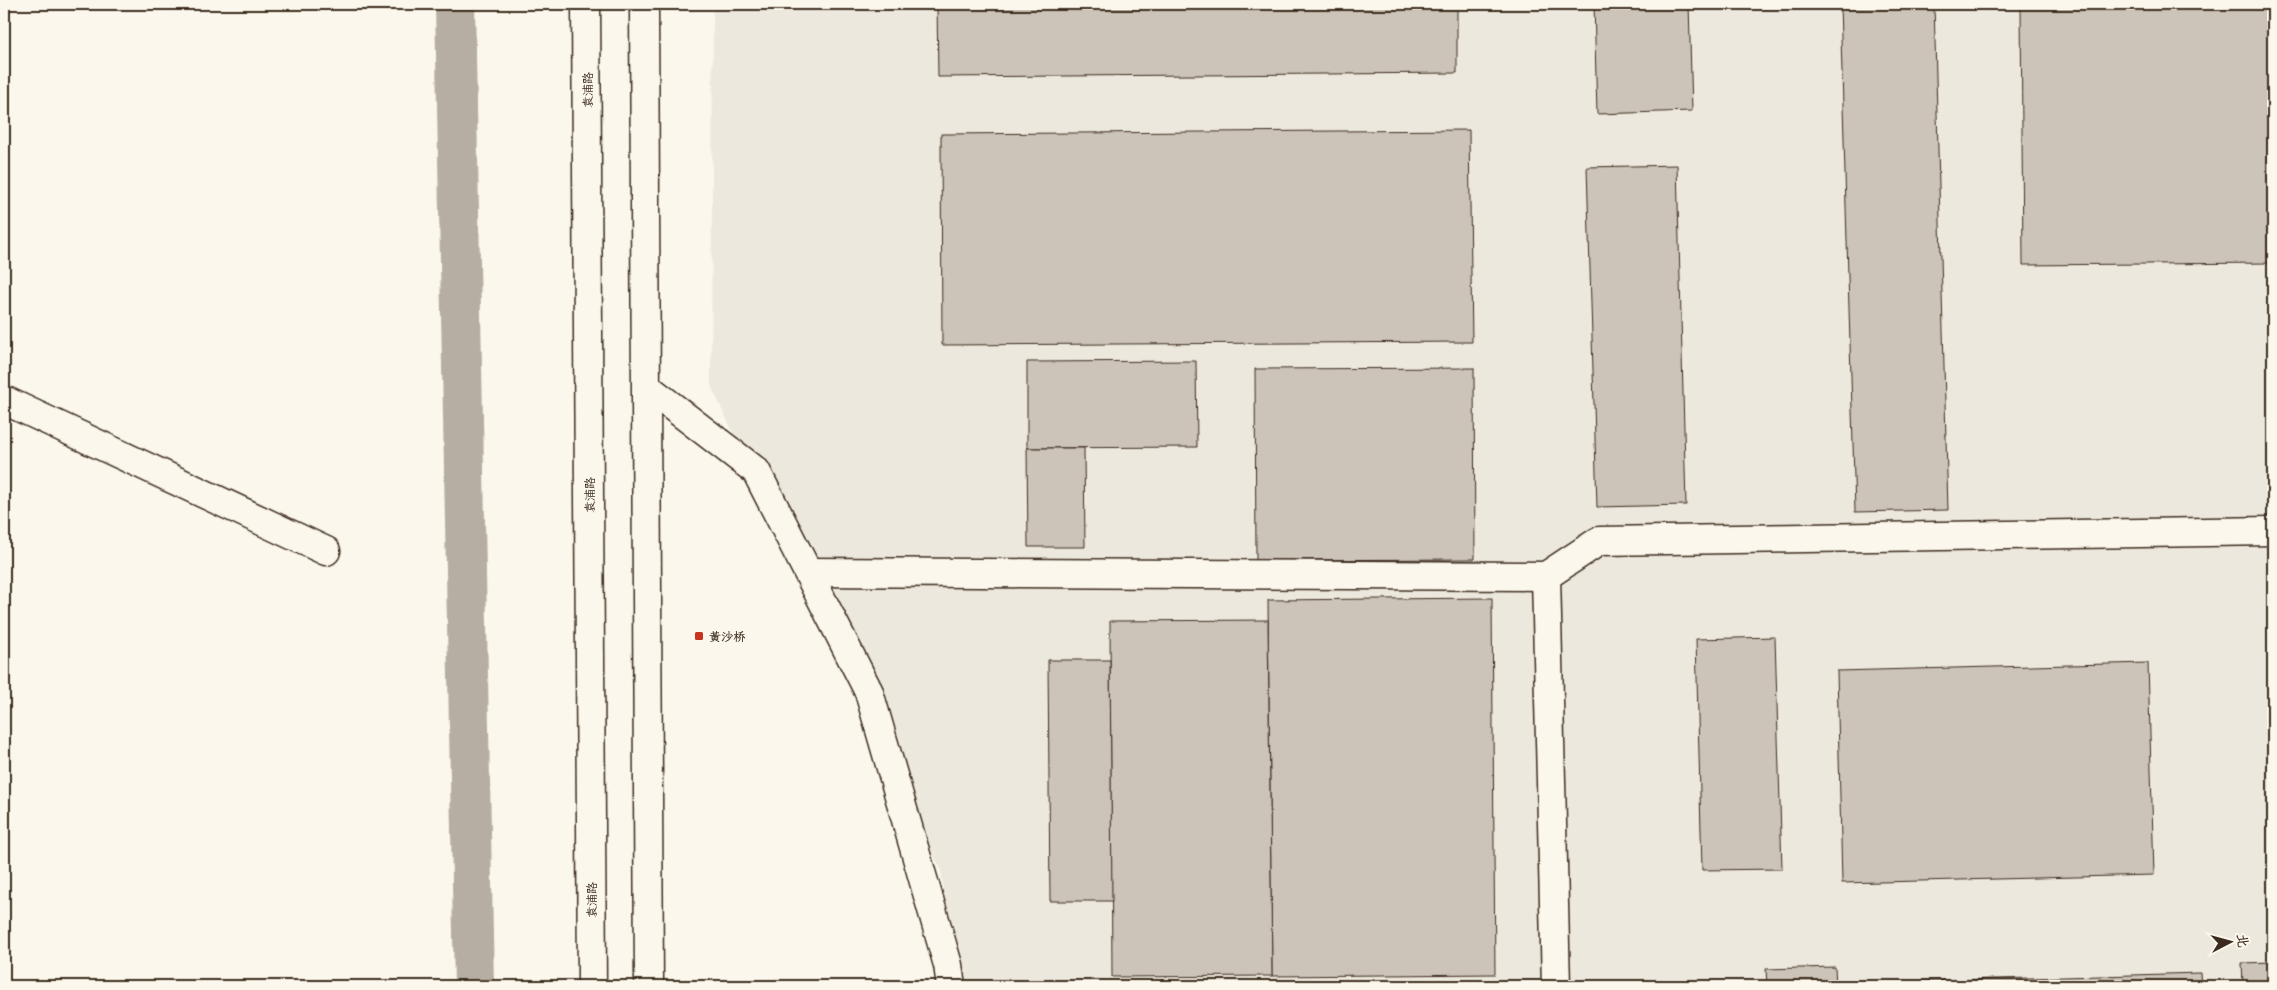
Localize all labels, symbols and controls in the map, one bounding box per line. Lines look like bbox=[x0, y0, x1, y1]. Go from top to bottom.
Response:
street label: 袁浦路 bbox=[578, 72, 596, 108]
street label: 袁浦路 bbox=[580, 477, 598, 513]
place label: 黄沙桥 bbox=[709, 627, 746, 645]
marker: 黄沙桥 bbox=[693, 630, 705, 642]
street label: 袁浦路 bbox=[582, 882, 600, 918]
north arrow bbox=[2204, 918, 2254, 968]
text: 北 bbox=[2232, 933, 2255, 949]

